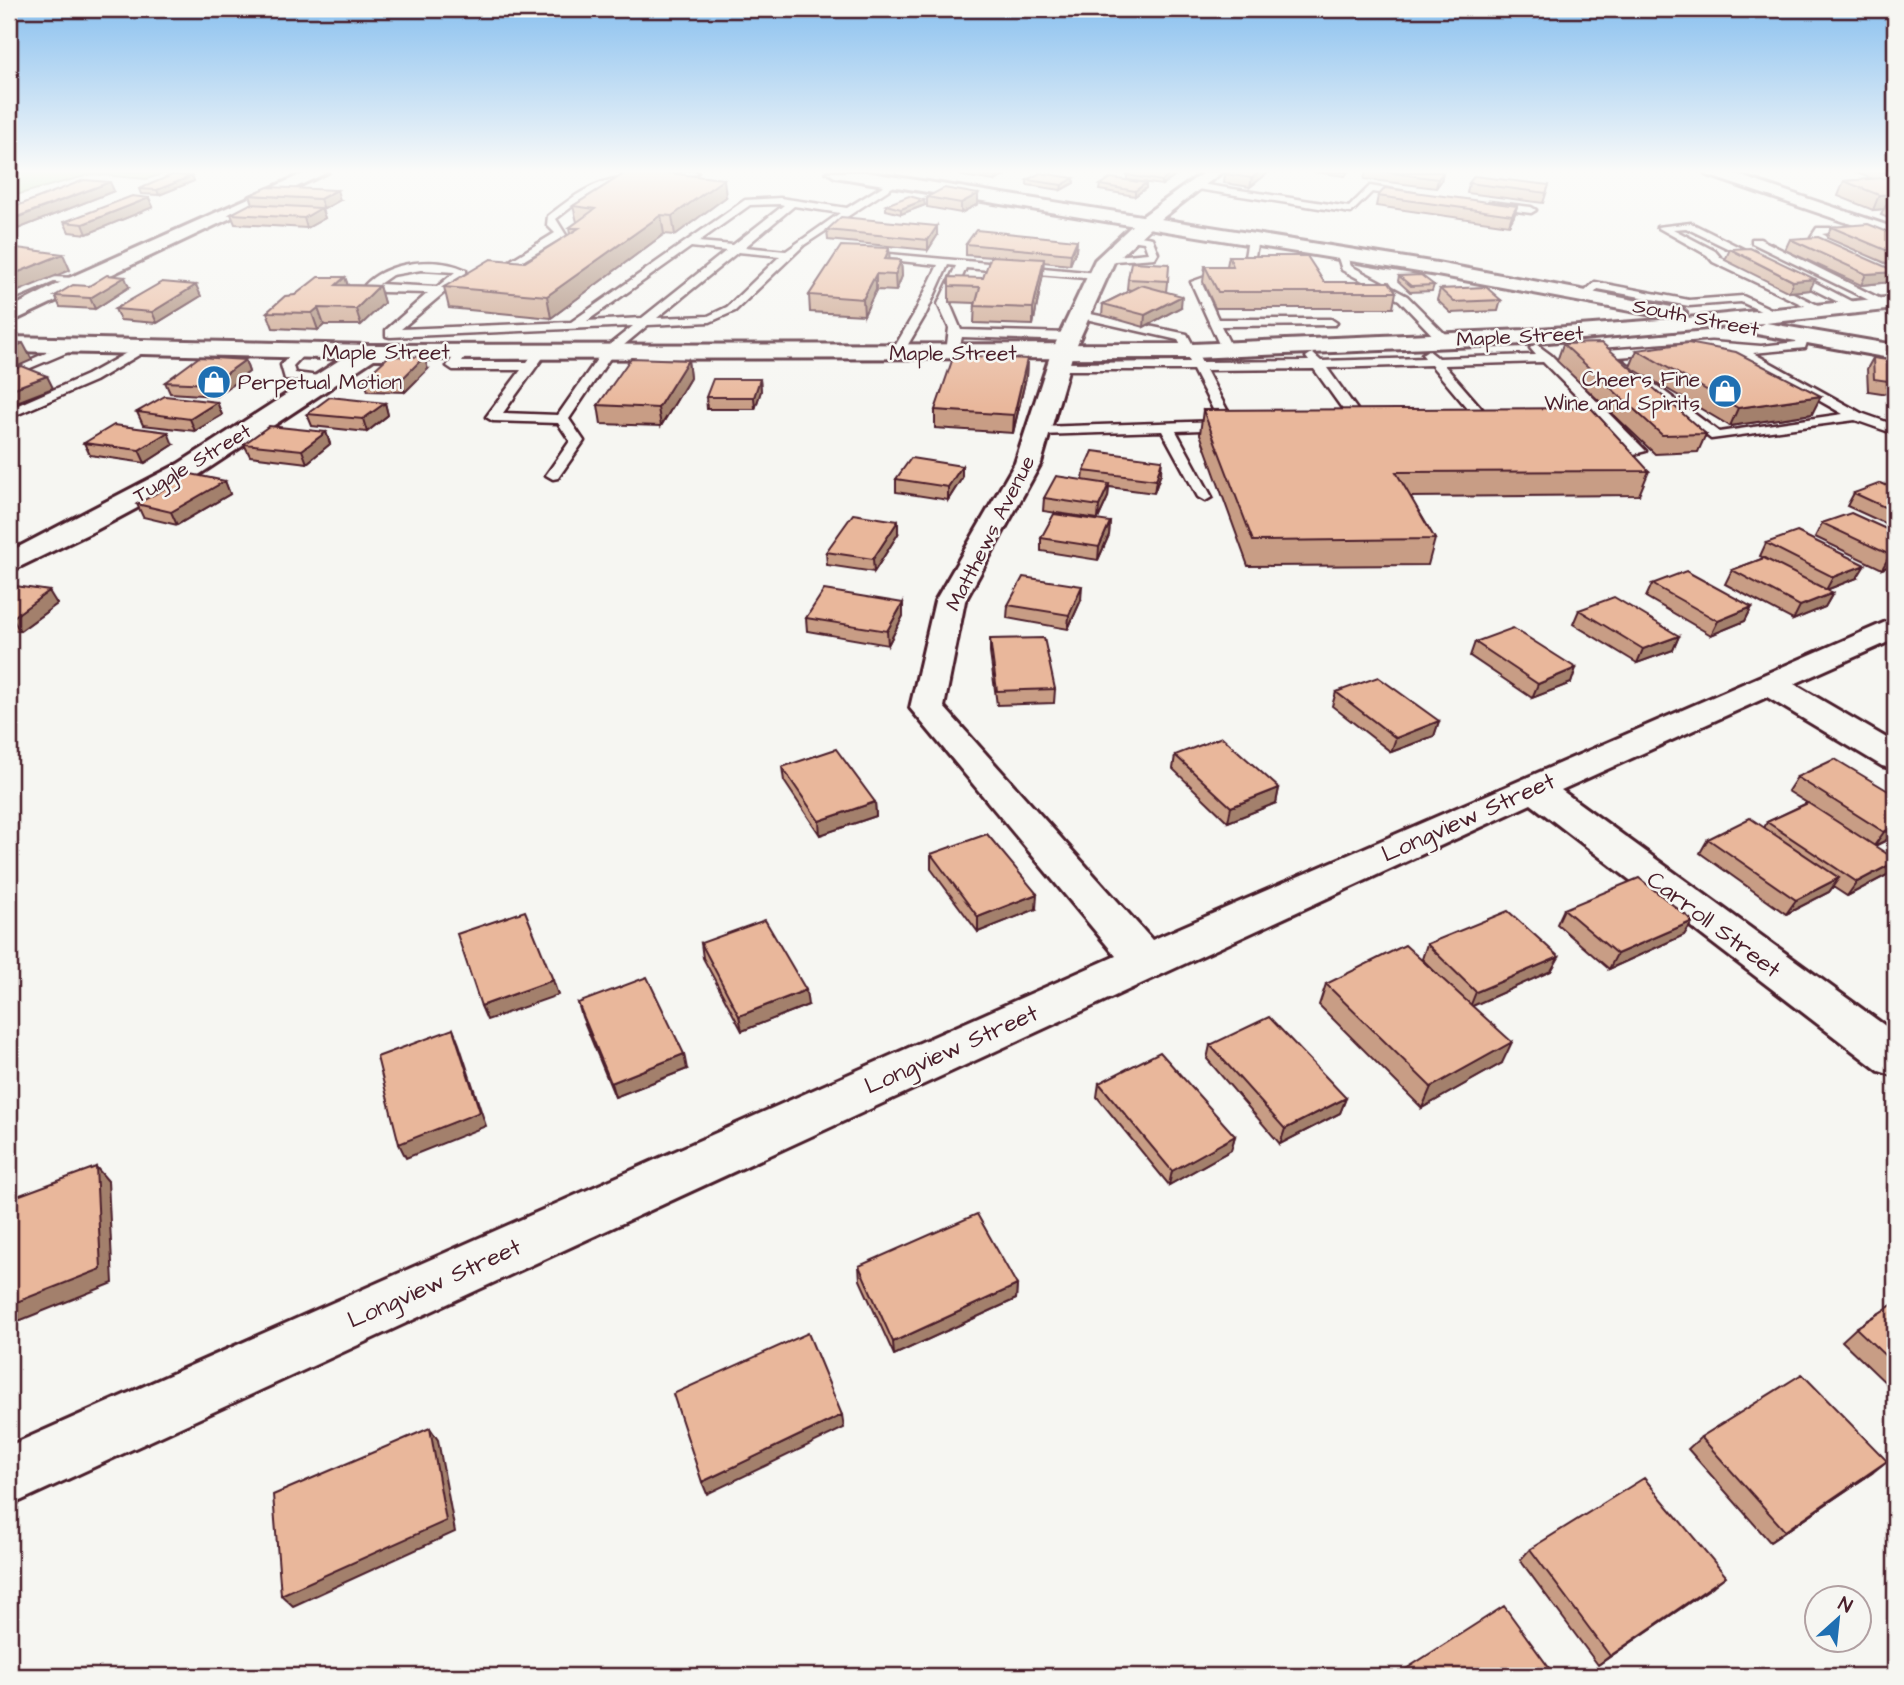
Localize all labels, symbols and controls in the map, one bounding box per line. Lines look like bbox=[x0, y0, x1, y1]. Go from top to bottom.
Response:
street label: South Street bbox=[1630, 291, 1762, 344]
street label: Maple Street bbox=[1456, 319, 1585, 355]
street label: Maple Street bbox=[322, 338, 450, 368]
street label: Maple Street bbox=[889, 339, 1017, 369]
shop icon: Perpetual Motion bbox=[195, 363, 233, 401]
place label: Cheers Fine Wine and Spirits bbox=[1544, 365, 1700, 419]
place label: Perpetual Motion bbox=[238, 368, 402, 398]
shop icon: Cheers Fine Wine and Spirits bbox=[1706, 372, 1744, 410]
street label: Tuggle Street bbox=[128, 416, 258, 512]
street label: Matthews Avenue bbox=[939, 450, 1042, 616]
street label: Longview Street bbox=[1376, 764, 1561, 872]
street label: Carroll Street bbox=[1639, 863, 1788, 987]
street label: Longview Street bbox=[859, 996, 1044, 1104]
street label: Longview Street bbox=[342, 1230, 527, 1338]
north arrow bbox=[1802, 1584, 1872, 1654]
text: N bbox=[1834, 1590, 1857, 1620]

